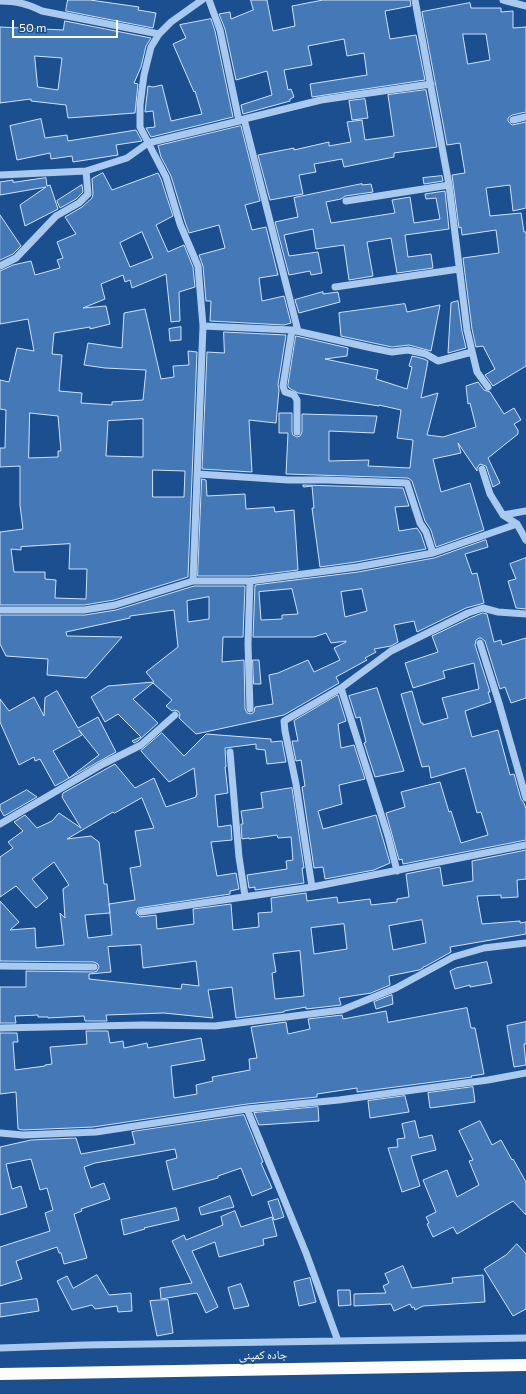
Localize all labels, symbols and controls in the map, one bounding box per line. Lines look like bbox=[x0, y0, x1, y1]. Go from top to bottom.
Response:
scale bar bbox=[14, 12, 120, 38]
text: 50 m bbox=[19, 20, 47, 34]
street label: جاده کمپنی bbox=[238, 1347, 288, 1363]

